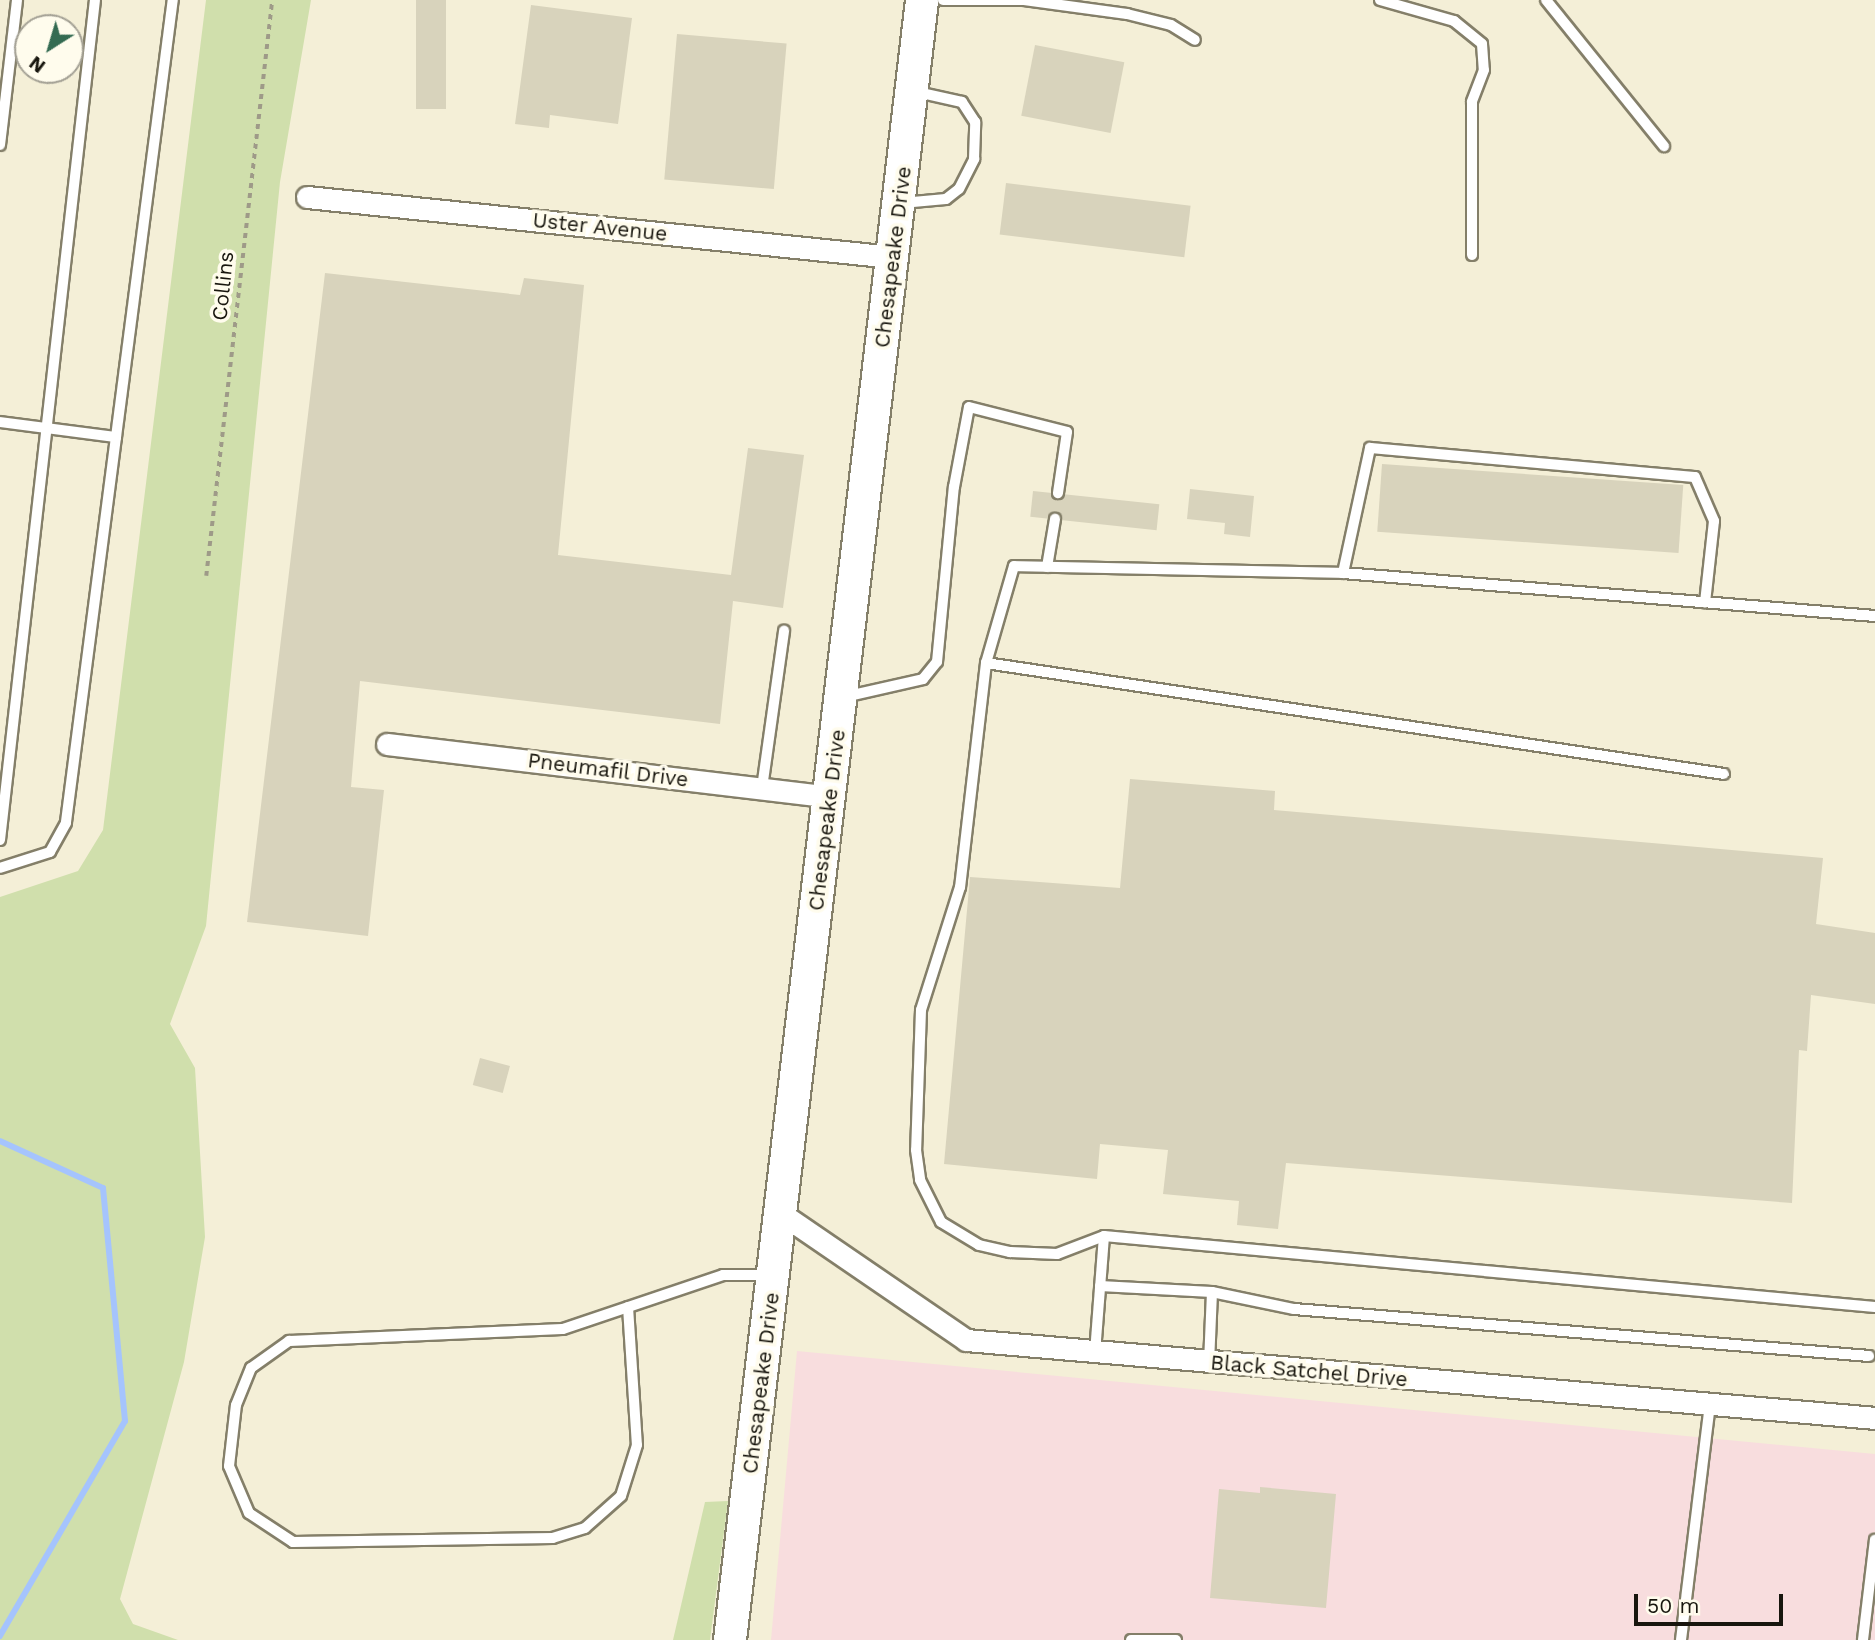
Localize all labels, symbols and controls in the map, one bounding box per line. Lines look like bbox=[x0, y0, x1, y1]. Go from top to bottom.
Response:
north arrow bbox=[14, 14, 84, 84]
text: N bbox=[25, 51, 50, 78]
street label: Chesapeake Drive bbox=[869, 165, 917, 349]
street label: Uster Avenue bbox=[531, 207, 669, 247]
street label: Collins bbox=[207, 250, 239, 322]
street label: Chesapeake Drive bbox=[803, 728, 851, 912]
street label: Pneumafil Drive bbox=[526, 748, 690, 792]
street label: Chesapeake Drive bbox=[737, 1291, 785, 1475]
street label: Black Satchel Drive bbox=[1209, 1350, 1409, 1392]
scale bar bbox=[1637, 1580, 1786, 1624]
text: 50 m bbox=[1647, 1593, 1699, 1618]

